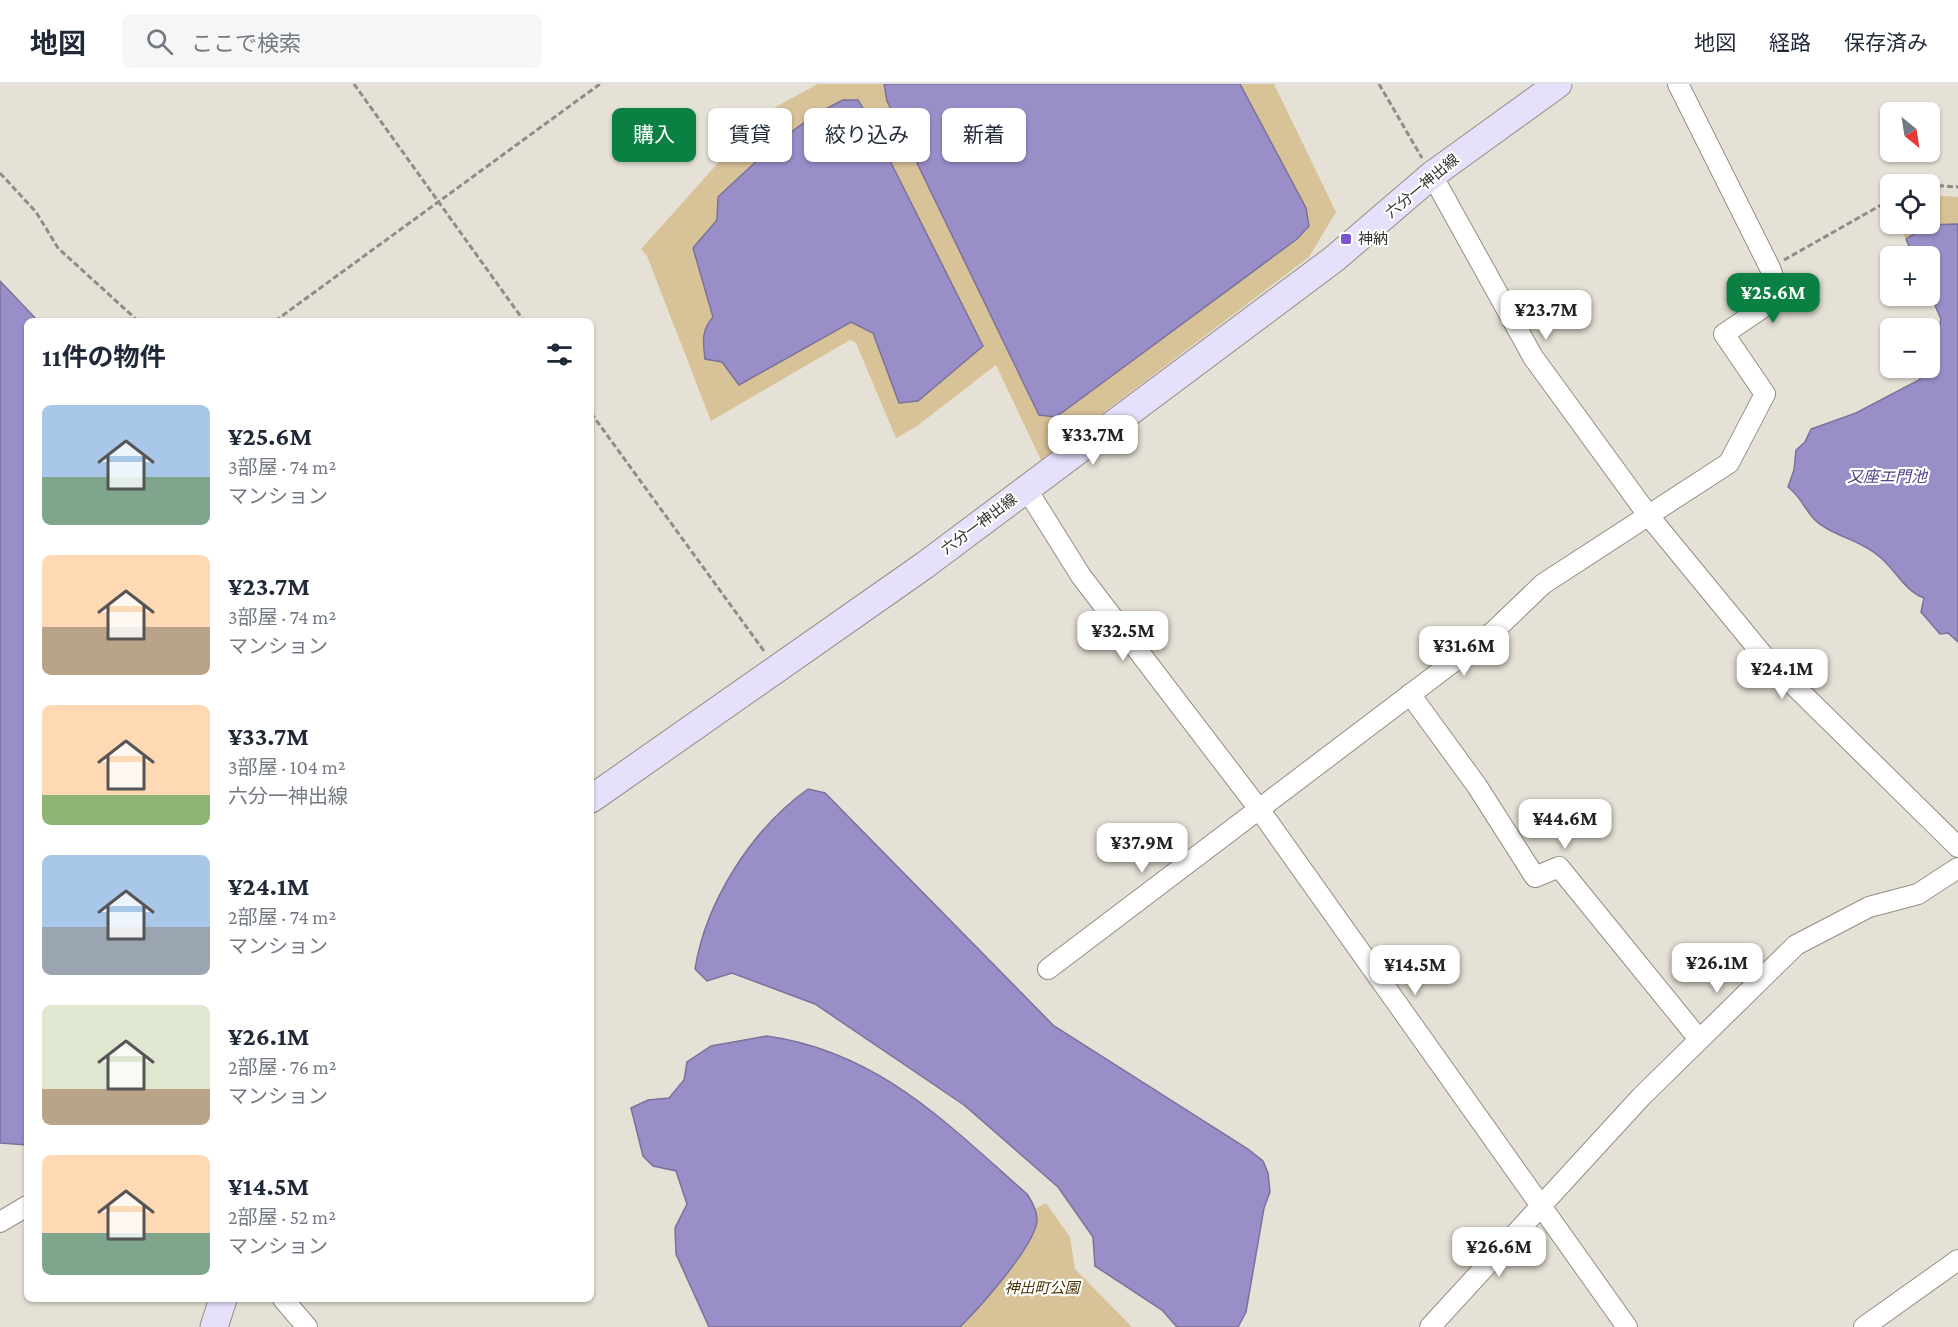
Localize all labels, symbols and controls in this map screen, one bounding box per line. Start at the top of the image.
search box [122,14,542,68]
icon: search [143,25,176,58]
text: 地図 [30,28,86,59]
text: ここで検索 [191,31,301,56]
text: 地図 [1694,31,1736,55]
text: 経路 [1769,31,1811,55]
text: 保存済み [1844,31,1928,55]
north arrow [1880,102,1940,162]
map controls [1880,102,1940,378]
chip: 購入 [612,108,696,162]
chip: 賃貸 [708,108,792,162]
chip: 絞り込み [804,108,930,162]
chip: 新着 [942,108,1026,162]
street label: 六分一神出線 [1382,151,1462,221]
button: locate [1880,174,1940,234]
place label: 神納 [1358,231,1388,247]
marker: 神納 [1339,232,1353,246]
button: + [1880,246,1940,306]
pin: ¥25.6M [1724,273,1822,324]
text: ¥25.6M [1741,281,1805,303]
pin: ¥23.7M [1497,290,1595,341]
text: ¥23.7M [1514,298,1578,320]
button: − [1880,318,1940,378]
icon: filters [543,338,576,371]
text: 11件の物件 [42,343,165,372]
pin: ¥33.7M [1044,415,1142,466]
text: ¥25.6M [228,422,312,451]
text: ¥33.7M [1062,423,1124,445]
icon: home [90,429,162,501]
text: 3部屋 · 74 m² [228,456,336,478]
water label: 又座エ門池 [1847,468,1929,485]
text: マンション [228,485,328,507]
street label: 六分一神出線 [938,491,1020,557]
text: ¥23.7M [228,572,310,601]
icon: home [90,579,162,651]
text: 3部屋 · 74 m² [228,606,336,628]
pin: ¥32.5M [1074,611,1172,662]
text: ¥32.5M [1091,619,1155,641]
pin: ¥31.6M [1415,626,1513,677]
text: ¥31.6M [1433,634,1495,656]
text: マンション [228,635,328,657]
pin: ¥24.1M [1733,649,1831,700]
text: ¥24.1M [1751,657,1813,679]
text: ¥33.7M [228,722,309,751]
icon: home [90,729,162,801]
text: 3部屋 · 104 m² [228,756,346,778]
text: 六分一神出線 [228,785,348,807]
pin: ¥44.6M [1516,799,1614,850]
text: ¥44.6M [1533,807,1597,829]
pin: ¥37.9M [1093,823,1191,874]
text: ¥37.9M [1111,831,1173,853]
text: ¥24.1M [228,872,309,901]
icon: home [90,879,162,951]
text: 2部屋 · 74 m² [228,906,336,928]
text: マンション [228,935,328,957]
pin: ¥26.1M [1668,943,1766,994]
pin: ¥14.5M [1366,945,1464,996]
text: ¥26.1M [1686,951,1748,973]
text: ¥14.5M [1384,953,1446,975]
text: ¥26.1M [228,1022,309,1051]
icon: home [90,1029,162,1101]
text: 2部屋 · 76 m² [228,1056,337,1078]
text: マンション [228,1085,328,1107]
text: ¥14.5M [228,1172,309,1201]
icon: home [90,1179,162,1251]
text: 2部屋 · 52 m² [228,1206,336,1228]
pin: ¥26.6M [1450,1227,1548,1278]
text: マンション [228,1235,328,1257]
text: ¥26.6M [1466,1235,1532,1257]
park label: 神出町公園 [1004,1280,1081,1296]

